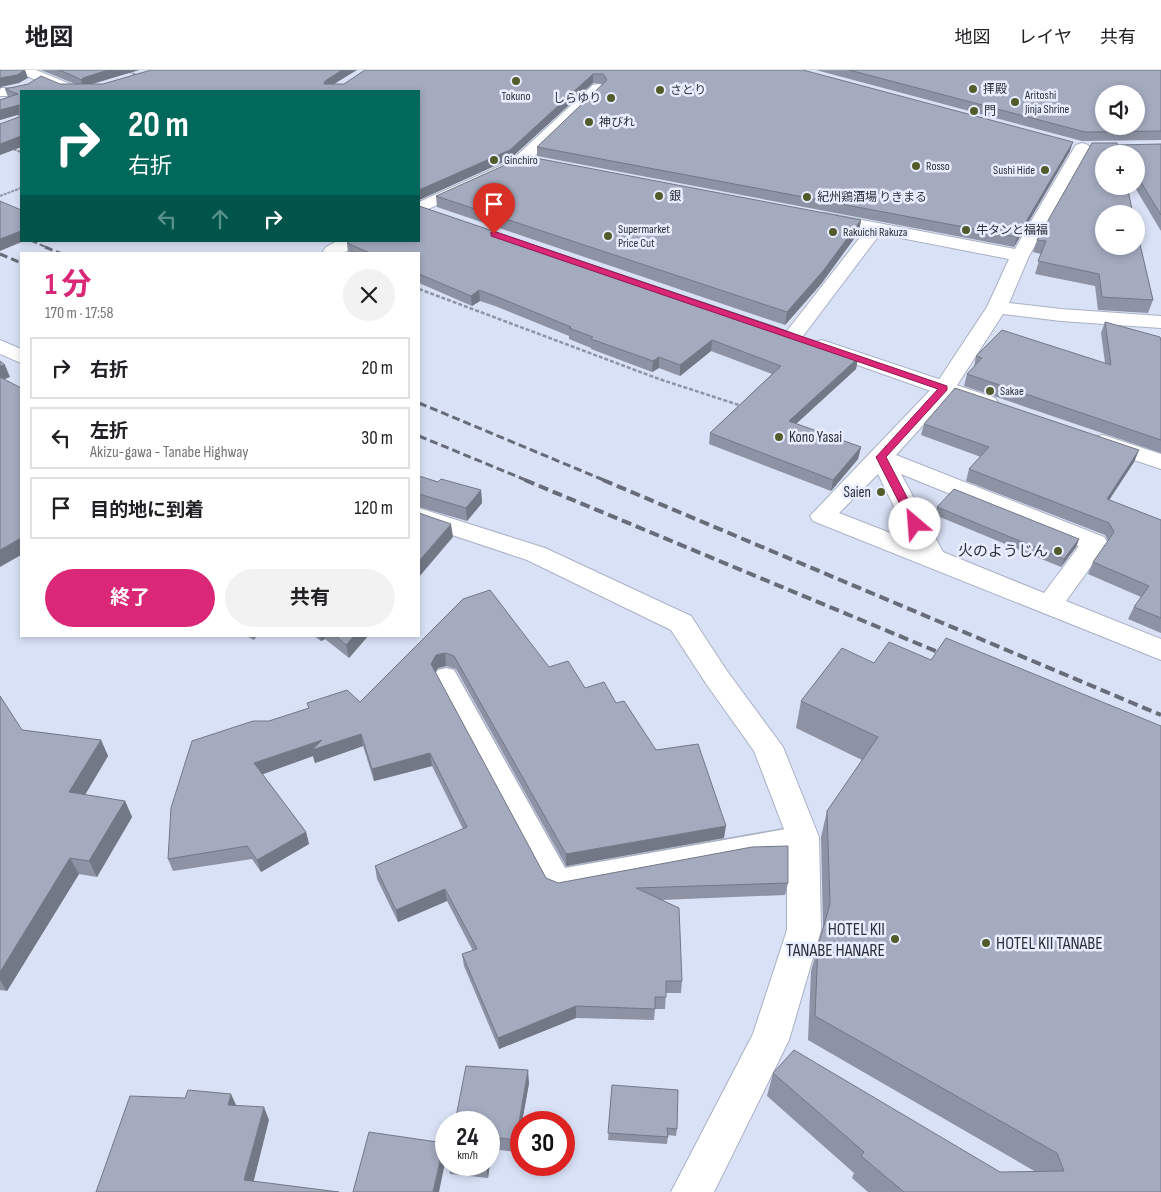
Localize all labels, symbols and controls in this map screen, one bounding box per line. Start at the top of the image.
text: 地図 [25,23,73,52]
text: 地図 [955,27,991,48]
text: レイヤ [1019,27,1072,48]
text: 共有 [1100,27,1136,48]
marker: Tokuno [510,75,522,87]
place label: 拝殿 [983,82,1007,97]
place label: さとり [670,83,706,98]
marker: 拝殿 [967,83,979,95]
marker: さとり [654,84,666,96]
map controls [1095,85,1145,255]
button: sound [1095,85,1145,135]
place label: Aritoshi Jinja Shrine [1024,88,1070,117]
place label: Tokuno [502,89,530,104]
place label: しらゆり [553,91,601,106]
marker: しらゆり [605,92,617,104]
marker: Aritoshi Jinja Shrine [1009,96,1021,108]
text: 20 m [128,104,189,147]
place label: 門 [984,104,996,119]
marker: 門 [968,105,980,117]
icon: right [45,110,110,175]
place label: 神びれ [599,115,635,130]
marker: 神びれ [583,116,595,128]
button: + [1095,145,1145,195]
text: 右折 [128,153,172,180]
place label: Ginchiro [504,153,538,168]
marker: Ginchiro [488,154,500,166]
place label: Rosso [926,159,950,174]
marker: Rosso [910,160,922,172]
place label: Sushi Hide [993,163,1035,178]
marker: Sushi Hide [1039,164,1051,176]
pin [473,183,515,234]
place label: 銀 [669,189,681,204]
icon: arrive [480,190,508,218]
marker: 銀 [653,190,665,202]
place label: 紀州鶏酒場 りきまる [817,190,927,205]
marker: 紀州鶏酒場 りきまる [801,191,813,203]
icon: left [153,205,181,233]
icon: ahead [206,205,234,233]
icon: right [259,205,287,233]
button: − [1095,205,1145,255]
place label: Supermarket Price Cut [618,222,670,251]
place label: 牛タンと福福 [976,223,1048,238]
marker: 牛タンと福福 [960,224,972,236]
place label: Rakuichi Rakuza [843,225,908,240]
marker: Rakuichi Rakuza [827,226,839,238]
marker: Supermarket Price Cut [602,230,614,242]
text: 1 分 [45,267,91,303]
button: close [343,269,395,321]
text: 170 m · 17:58 [45,304,113,323]
icon: right [47,354,75,382]
text: 20 m [361,357,393,380]
text: 右折 [90,359,128,382]
place label: Sakae [1000,384,1024,399]
marker: Sakae [984,385,996,397]
text: 左折 [90,420,128,443]
icon: left [47,424,75,452]
text: 30 m [361,427,393,450]
place label: Kono Yasai [789,428,842,447]
marker: Kono Yasai [773,431,785,443]
text: Akizu-gawa - Tanabe Highway [90,443,249,462]
place label: Saien [844,483,871,502]
marker: Saien [875,486,887,498]
icon: arrive [47,494,75,522]
text: 120 m [355,497,393,520]
position arrow [888,497,940,549]
text: 目的地に到着 [90,499,204,522]
place label: 火のようじん [958,542,1048,561]
marker: 火のようじん [1052,545,1064,557]
button: 終了 [45,569,215,627]
button: 共有 [225,569,395,627]
place label: HOTEL KII TANABE HANARE [786,919,885,961]
marker: HOTEL KII TANABE HANARE [889,933,901,945]
place label: HOTEL KII TANABE [996,933,1103,954]
marker: HOTEL KII TANABE [980,937,992,949]
speed limit sign: 30 [510,1111,575,1176]
text: 24 [456,1122,479,1153]
text: km/h [457,1148,478,1163]

